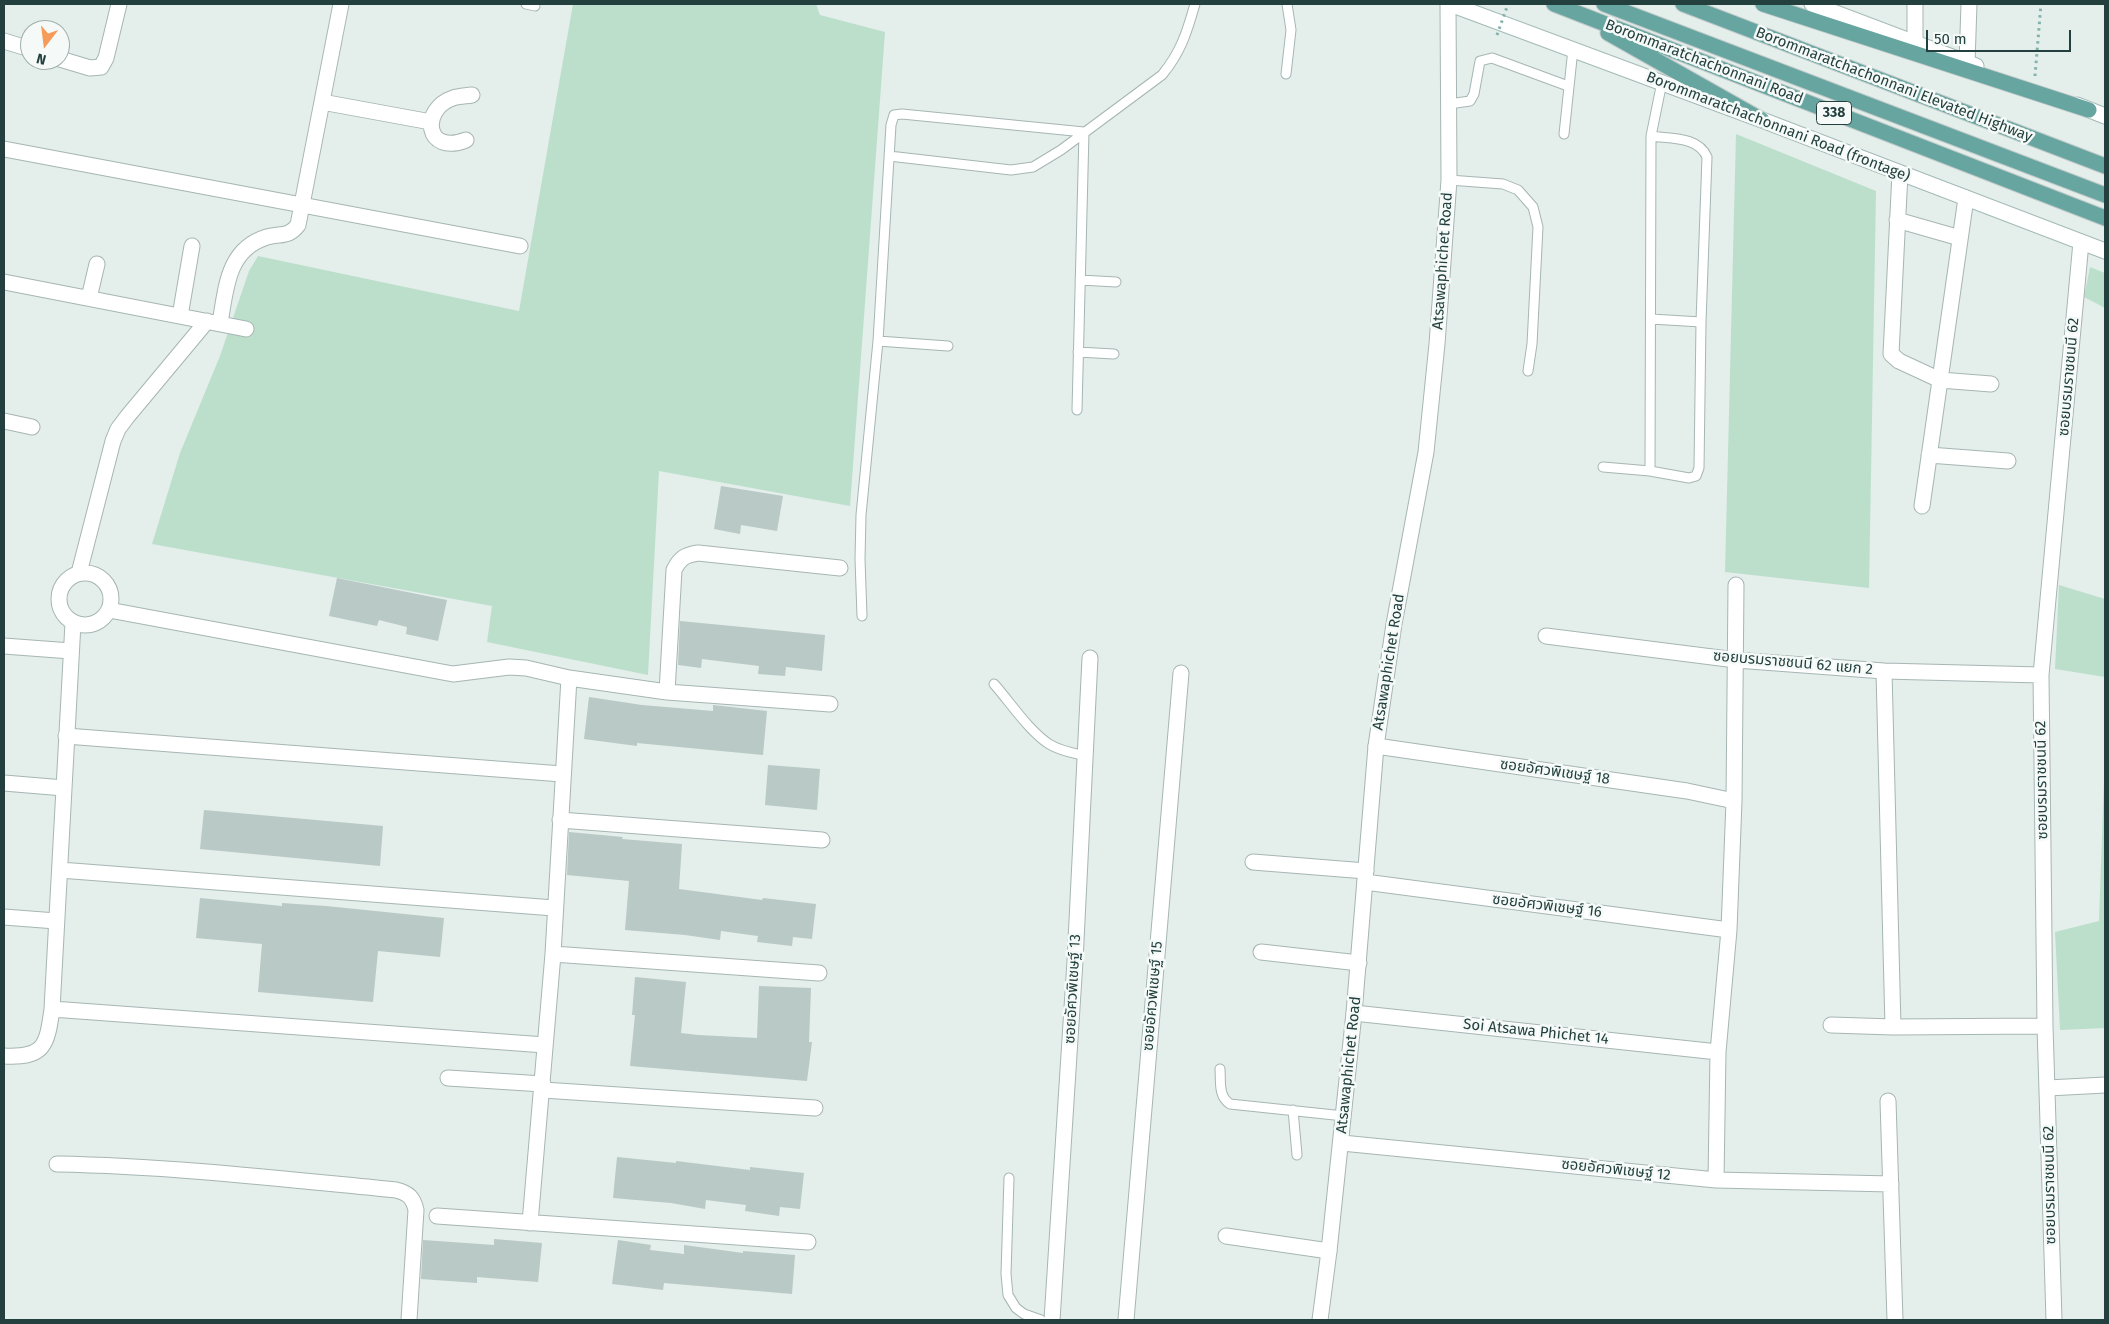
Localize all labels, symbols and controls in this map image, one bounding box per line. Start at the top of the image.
street label: Borommaratchachonnani Road [1602,16,1806,108]
north arrow [20,20,70,70]
scale bar [1929,20,2074,52]
street label: Borommaratchachonnani Elevated Highway [1753,24,2035,146]
text: 50 m [1934,30,1967,48]
text: N [35,50,48,68]
street label: Borommaratchachonnani Road (frontage) [1643,68,1913,186]
road number: 338 [1816,102,1852,125]
street label: Atsawaphichet Road [1429,192,1457,330]
street label: ซอยบรมราชชนนี 62 [2055,317,2083,437]
street label: Atsawaphichet Road [1369,593,1409,731]
street label: ซอยบรมราชชนนี 62 แยก 2 [1712,647,1874,679]
street label: ซอยบรมราชชนนี 62 [2032,720,2052,840]
street label: ซอยอัศวพิเชษฐ์ 18 [1499,755,1611,789]
street label: ซอยอัศวพิเชษฐ์ 16 [1491,890,1603,922]
street label: ซอยอัศวพิเชษฐ์ 13 [1061,934,1085,1044]
street label: ซอยอัศวพิเชษฐ์ 15 [1139,940,1167,1052]
street label: Atsawaphichet Road [1333,996,1365,1134]
street label: Soi Atsawa Phichet 14 [1462,1015,1610,1049]
street label: ซอยบรมราชชนนี 62 [2040,1125,2060,1245]
street label: ซอยอัศวพิเชษฐ์ 12 [1560,1155,1672,1185]

